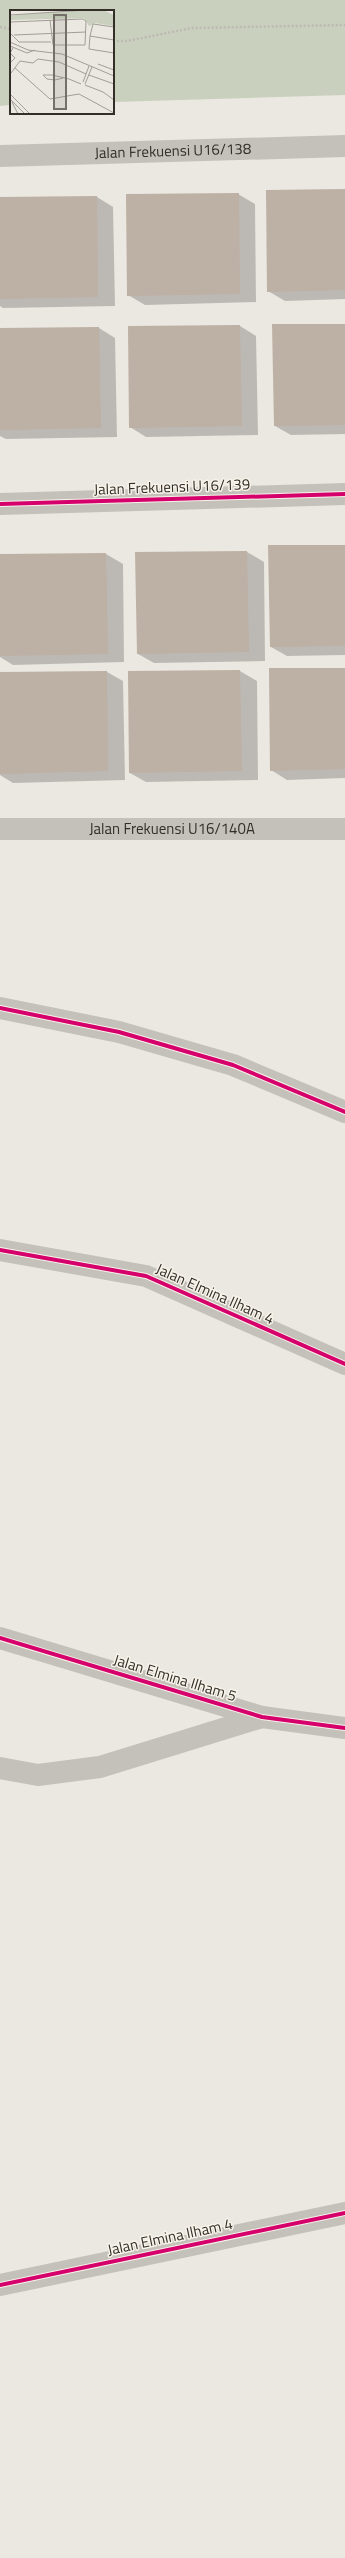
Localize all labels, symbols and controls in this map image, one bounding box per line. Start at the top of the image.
inset map [10,10,114,114]
street label: Jalan Frekuensi U16/138 [94,137,252,164]
street label: Jalan Frekuensi U16/139 [93,472,251,501]
street label: Jalan Frekuensi U16/140A [89,817,255,840]
street label: Jalan Elmina Ilham 4 [152,1257,278,1330]
street label: Jalan Elmina Ilham 5 [111,1648,240,1707]
street label: Jalan Elmina Ilham 4 [105,2212,235,2261]

